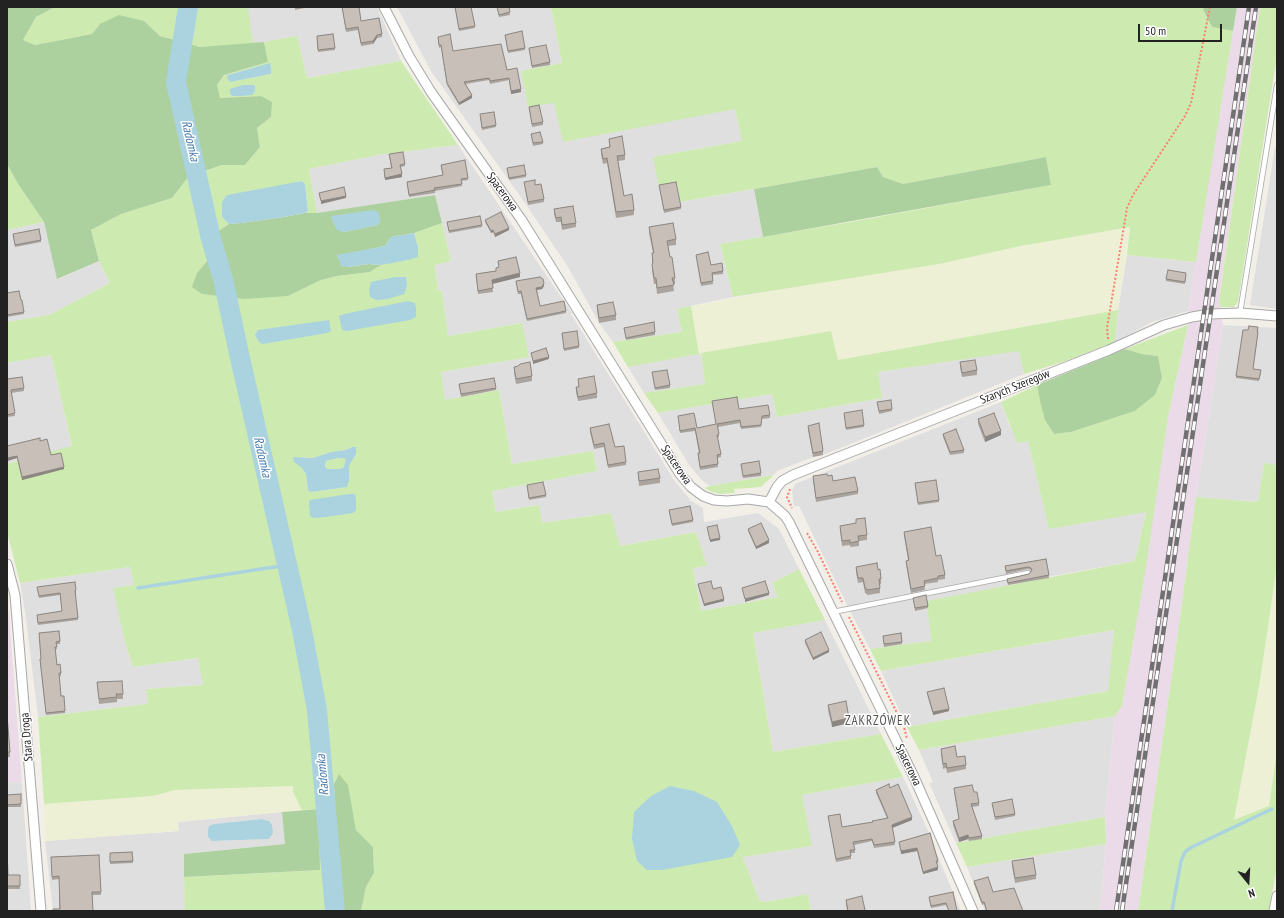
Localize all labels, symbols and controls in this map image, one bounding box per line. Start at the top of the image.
scale bar [1140,16,1224,42]
text: 50 m [1145,23,1166,38]
water label: Radomka [178,119,202,163]
street label: Spacerowa [483,170,521,214]
street label: Szarych Szeregów [978,366,1052,408]
water label: Radomka [250,435,274,479]
street label: Spacerowa [658,443,694,487]
street label: Stara Droga [18,712,36,762]
district label: ZAKRZÓWEK [845,713,911,729]
street label: Spacerowa [892,742,924,788]
water label: Radomka [313,754,333,796]
north arrow [1228,862,1268,902]
text: N [1247,886,1257,901]

